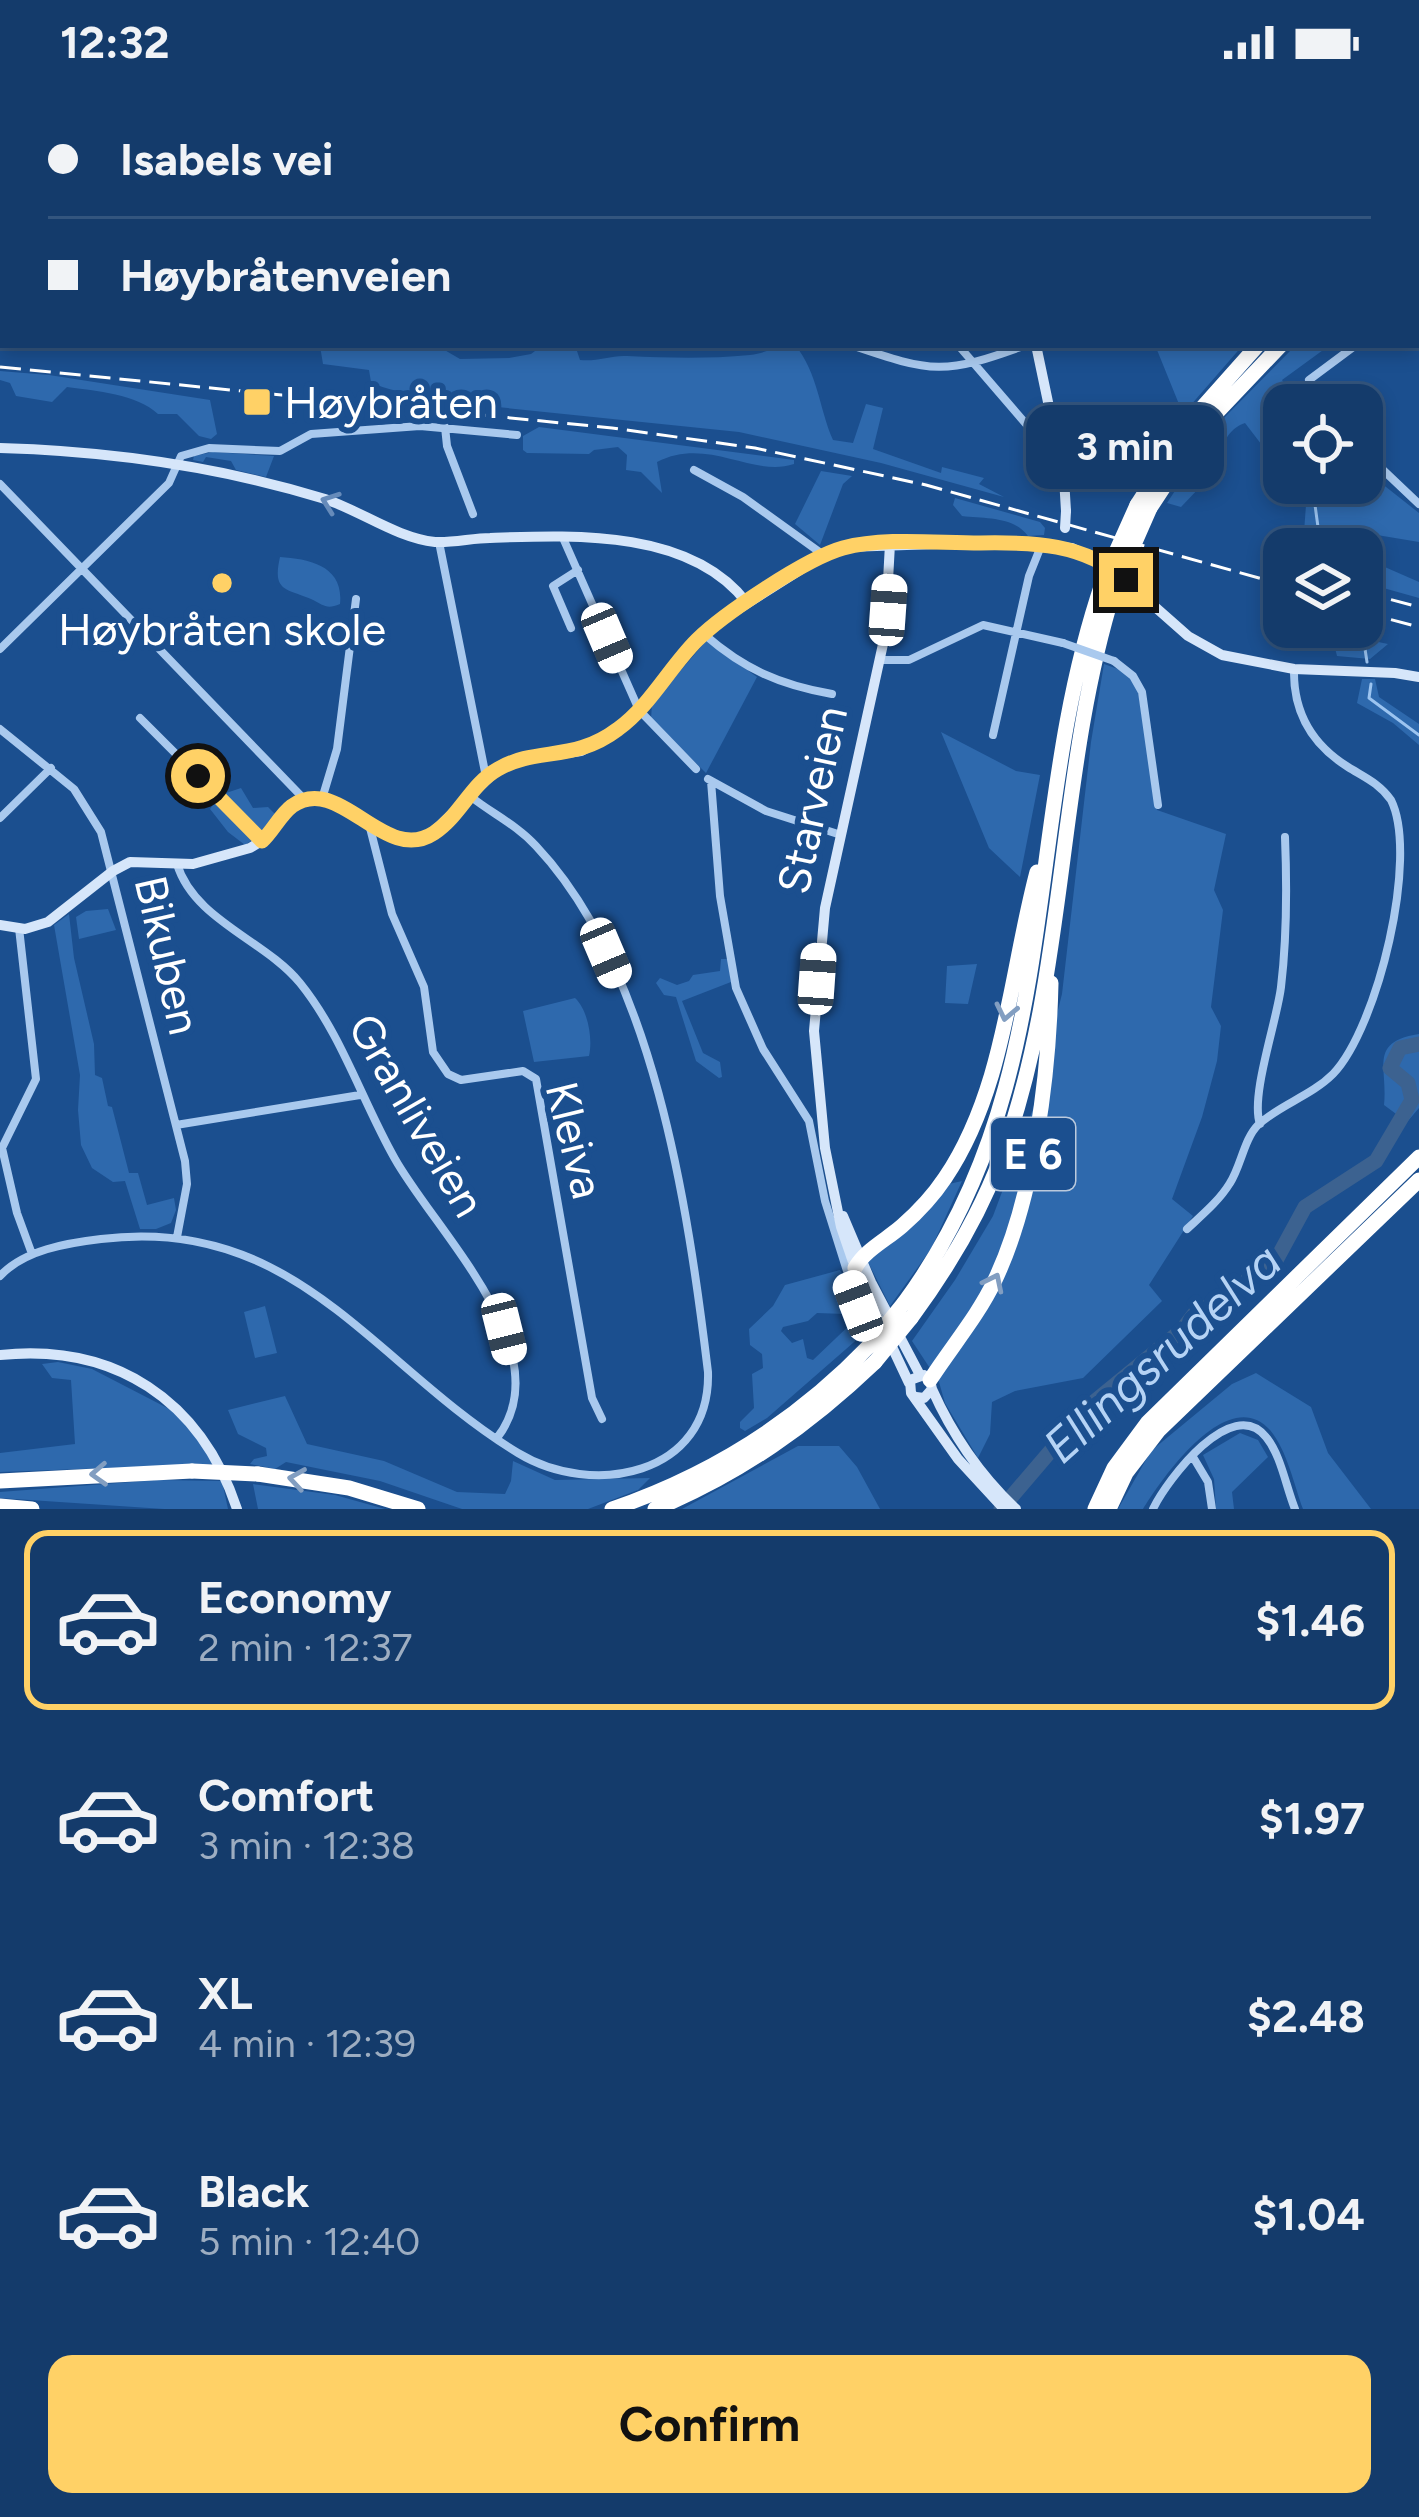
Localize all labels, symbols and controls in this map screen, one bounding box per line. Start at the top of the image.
text: 12:32 [60,15,170,69]
text: Isabels vei [120,132,333,186]
text: Høybråtenveien [120,248,451,302]
place label: Høybråten [284,375,498,429]
map controls [1263,384,1383,648]
button: locate [1263,384,1383,504]
marker: Høybråten [241,386,273,418]
callout: 3 min [1027,406,1225,490]
text: 3 min [1076,423,1174,470]
one-way arrow [320,492,341,517]
button: layers [1263,528,1383,648]
route end [1099,553,1153,607]
marker: Høybråten skole [209,570,235,596]
car [868,573,908,647]
car [576,598,638,678]
place label: Høybråten skole [58,602,386,656]
street label: Starveien [766,701,858,899]
route start [171,749,225,803]
street label: Bikuben [124,871,212,1039]
car [575,913,637,993]
car [797,942,837,1016]
one-way arrow [994,1002,1019,1022]
street label: Granliveien [337,1004,497,1226]
street label: Kleiva [535,1076,615,1204]
road number: E 6 [991,1118,1075,1190]
water label: Ellingsrudelva [1031,1231,1293,1475]
car [828,1266,888,1346]
one-way arrow [979,1273,1003,1294]
car [478,1290,530,1368]
one-way arrow [89,1461,108,1487]
one-way arrow [288,1467,308,1492]
icon: car [54,1566,162,1674]
text: Economy [198,1570,391,1624]
text: $1.46 [1255,1593,1365,1647]
text: 2 min · 12:37 [198,1624,413,1671]
icon: car [54,1764,162,1872]
text: Comfort [198,1768,374,1822]
text: $1.97 [1259,1791,1365,1845]
text: 3 min · 12:38 [198,1822,415,1869]
icon: car [54,1962,162,2070]
text: XL [198,1966,253,2020]
text: $2.48 [1247,1989,1365,2043]
text: 4 min · 12:39 [198,2020,416,2067]
icon: car [54,2160,162,2268]
text: Black [198,2164,309,2218]
text: $1.04 [1252,2187,1365,2241]
text: 5 min · 12:40 [198,2218,420,2265]
button: Confirm [48,2355,1371,2493]

